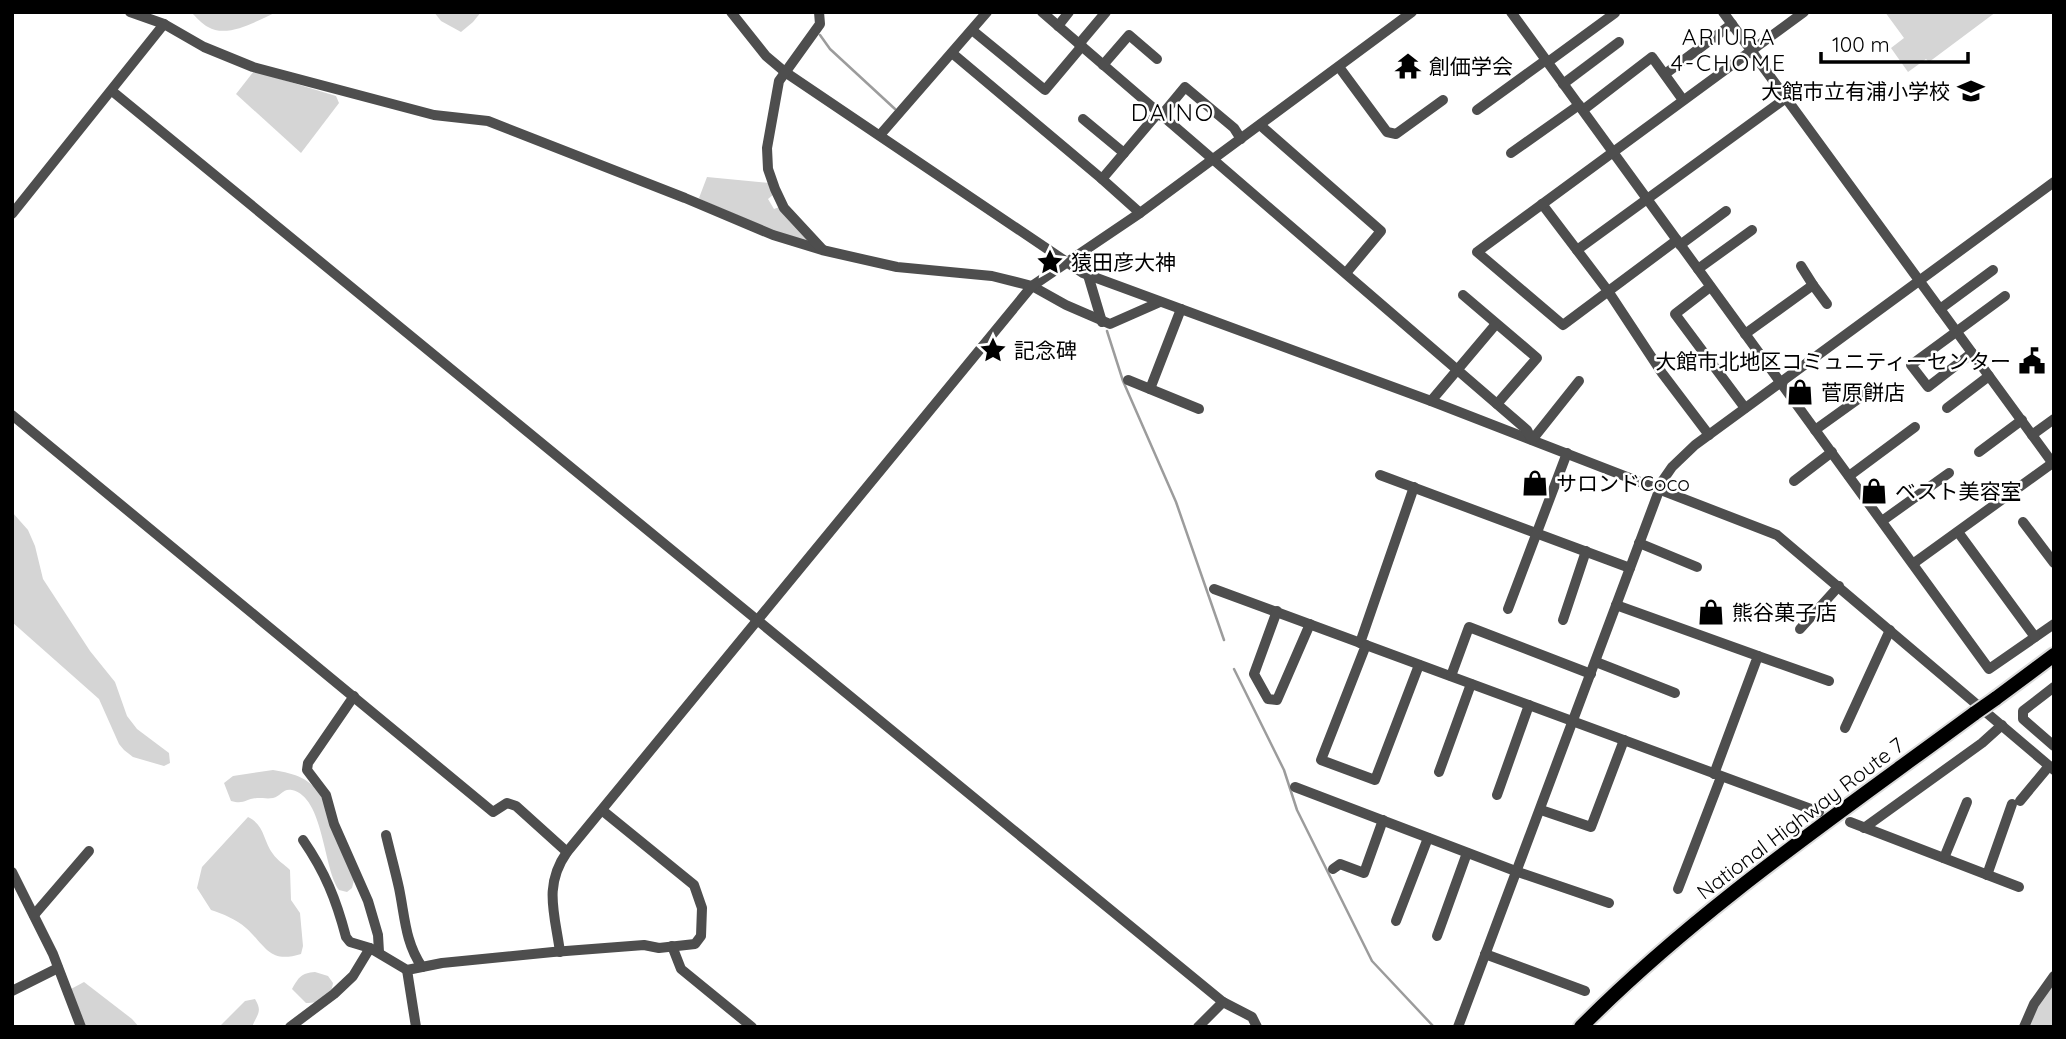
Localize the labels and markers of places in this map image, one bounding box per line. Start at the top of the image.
temple icon: 創価学会 [1393,51,1423,81]
place label: 創価学会 [1429,53,1513,79]
school or university icon: 大館市立有浦小学校 [1956,76,1986,106]
place label: 大館市立有浦小学校 [1761,78,1950,104]
place icon: 猿田彦大神 [1035,247,1065,277]
place label: 猿田彦大神 [1071,249,1176,275]
place icon: 記念碑 [978,335,1008,365]
place label: 記念碑 [1014,337,1077,363]
public building icon: 大館市北地区コミュニティーセンター [2017,346,2047,376]
place label: 大館市北地区コミュニティーセンター [1655,348,2011,374]
shop icon: 菅原餅店 [1785,377,1815,407]
place label: 菅原餅店 [1821,379,1905,405]
shop icon: サロンドCoco [1520,468,1550,498]
place label: サロンドCoco [1556,470,1690,496]
shop icon: ベスト美容室 [1859,476,1889,506]
place label: ベスト美容室 [1895,478,2021,504]
shop icon: 熊谷菓子店 [1696,597,1726,627]
place label: 熊谷菓子店 [1732,599,1837,625]

